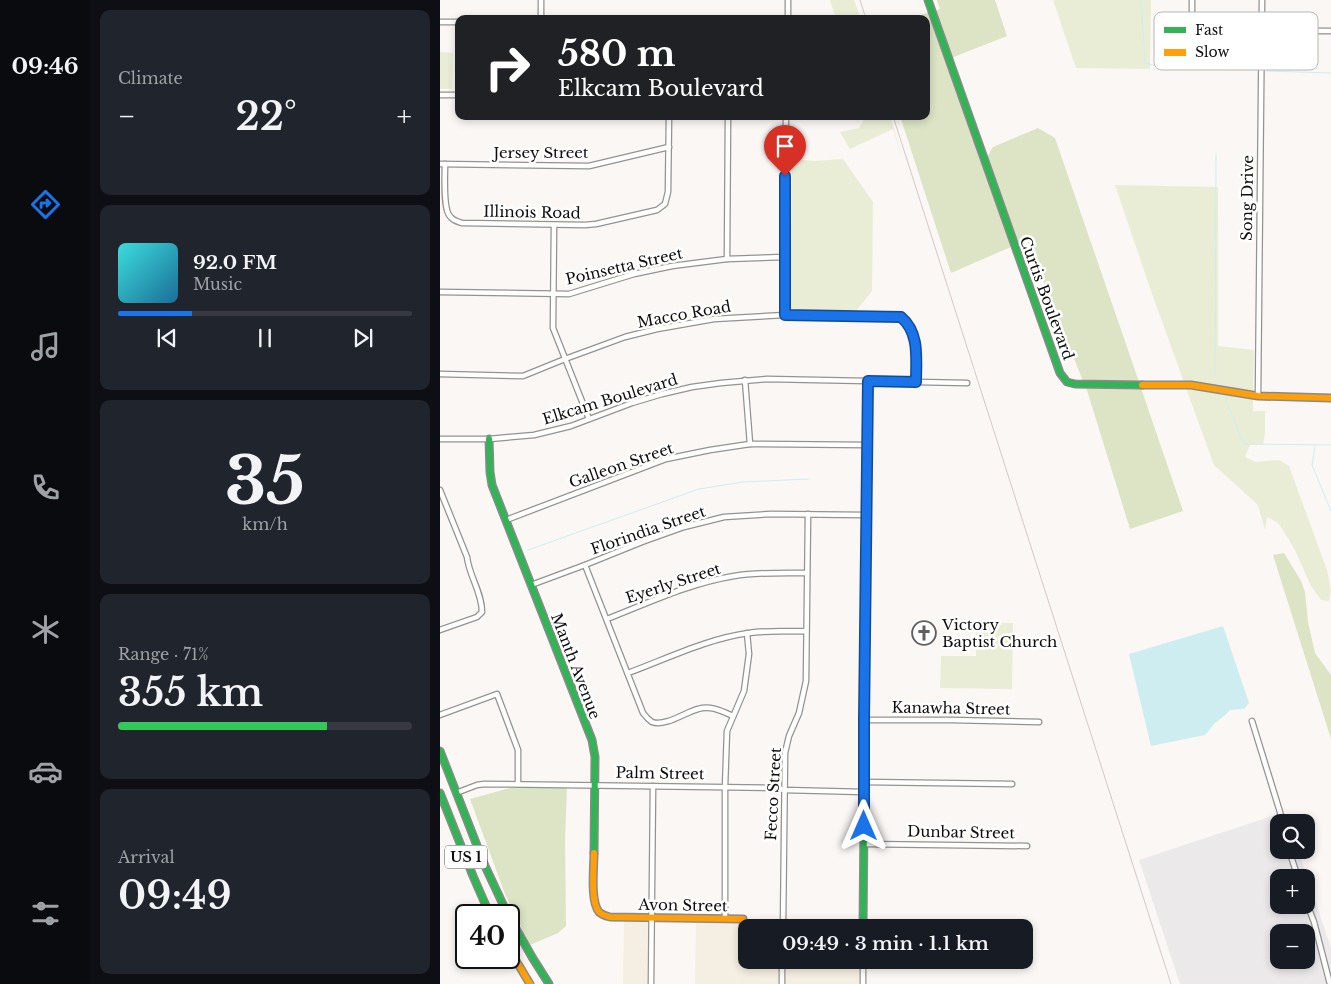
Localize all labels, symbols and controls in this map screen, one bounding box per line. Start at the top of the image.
legend [1154,12,1318,70]
text: Fast [1195,21,1224,39]
text: 580 m [558,32,676,75]
icon: right [475,35,540,100]
text: Slow [1195,43,1229,61]
text: 09:46 [11,53,79,80]
text: Climate [118,68,183,88]
text: Elkcam Boulevard [558,75,764,102]
text: 22° [235,93,297,140]
text: − [118,99,136,134]
text: + [397,99,412,134]
pin [764,125,806,176]
icon: arrive [771,132,799,160]
street label: Jersey Street [491,143,589,162]
street label: Song Drive [1237,155,1257,241]
icon: directions [28,187,63,222]
street label: Illinois Road [483,202,581,222]
street label: Curtis Boulevard [1016,234,1078,362]
street label: Poinsetta Street [564,243,685,289]
text: 92.0 FM [193,251,277,274]
text: Music [193,274,242,294]
street label: Macco Road [636,296,732,332]
icon: previous [153,324,181,352]
icon: pause [251,324,279,352]
icon: next [349,324,377,352]
icon: music [28,329,63,364]
street label: Elkcam Boulevard [540,369,680,429]
street label: Galleon Street [566,438,676,492]
text: 35 [225,441,305,522]
icon: phone [28,470,63,505]
street label: Florindia Street [588,501,708,559]
text: km/h [242,514,288,534]
street label: Eyerly Street [623,559,723,607]
street label: Manth Avenue [547,610,605,722]
icon: climate [28,612,63,647]
place label: Victory Baptist Church [941,615,1057,651]
church icon: Victory Baptist Church [911,620,937,646]
text: Range · 71% [118,644,209,664]
text: 355 km [118,669,263,716]
street label: Kanawha Street [891,697,1011,719]
street label: Fecco Street [761,747,785,841]
icon: car [28,754,63,789]
street label: Palm Street [615,763,705,783]
position arrow [837,799,889,851]
map controls [1270,814,1315,969]
button: search [1270,814,1315,859]
street label: Dunbar Street [907,822,1015,842]
road number: US 1 [445,846,487,869]
text: Arrival [118,847,175,867]
button: + [1270,869,1315,914]
text: 09:49 [118,872,232,919]
street label: Avon Street [637,895,728,915]
icon: filters [28,896,63,931]
speed limit sign: 40 [455,904,520,969]
button: − [1270,924,1315,969]
text: 09:49 · 3 min · 1.1 km [782,932,989,955]

